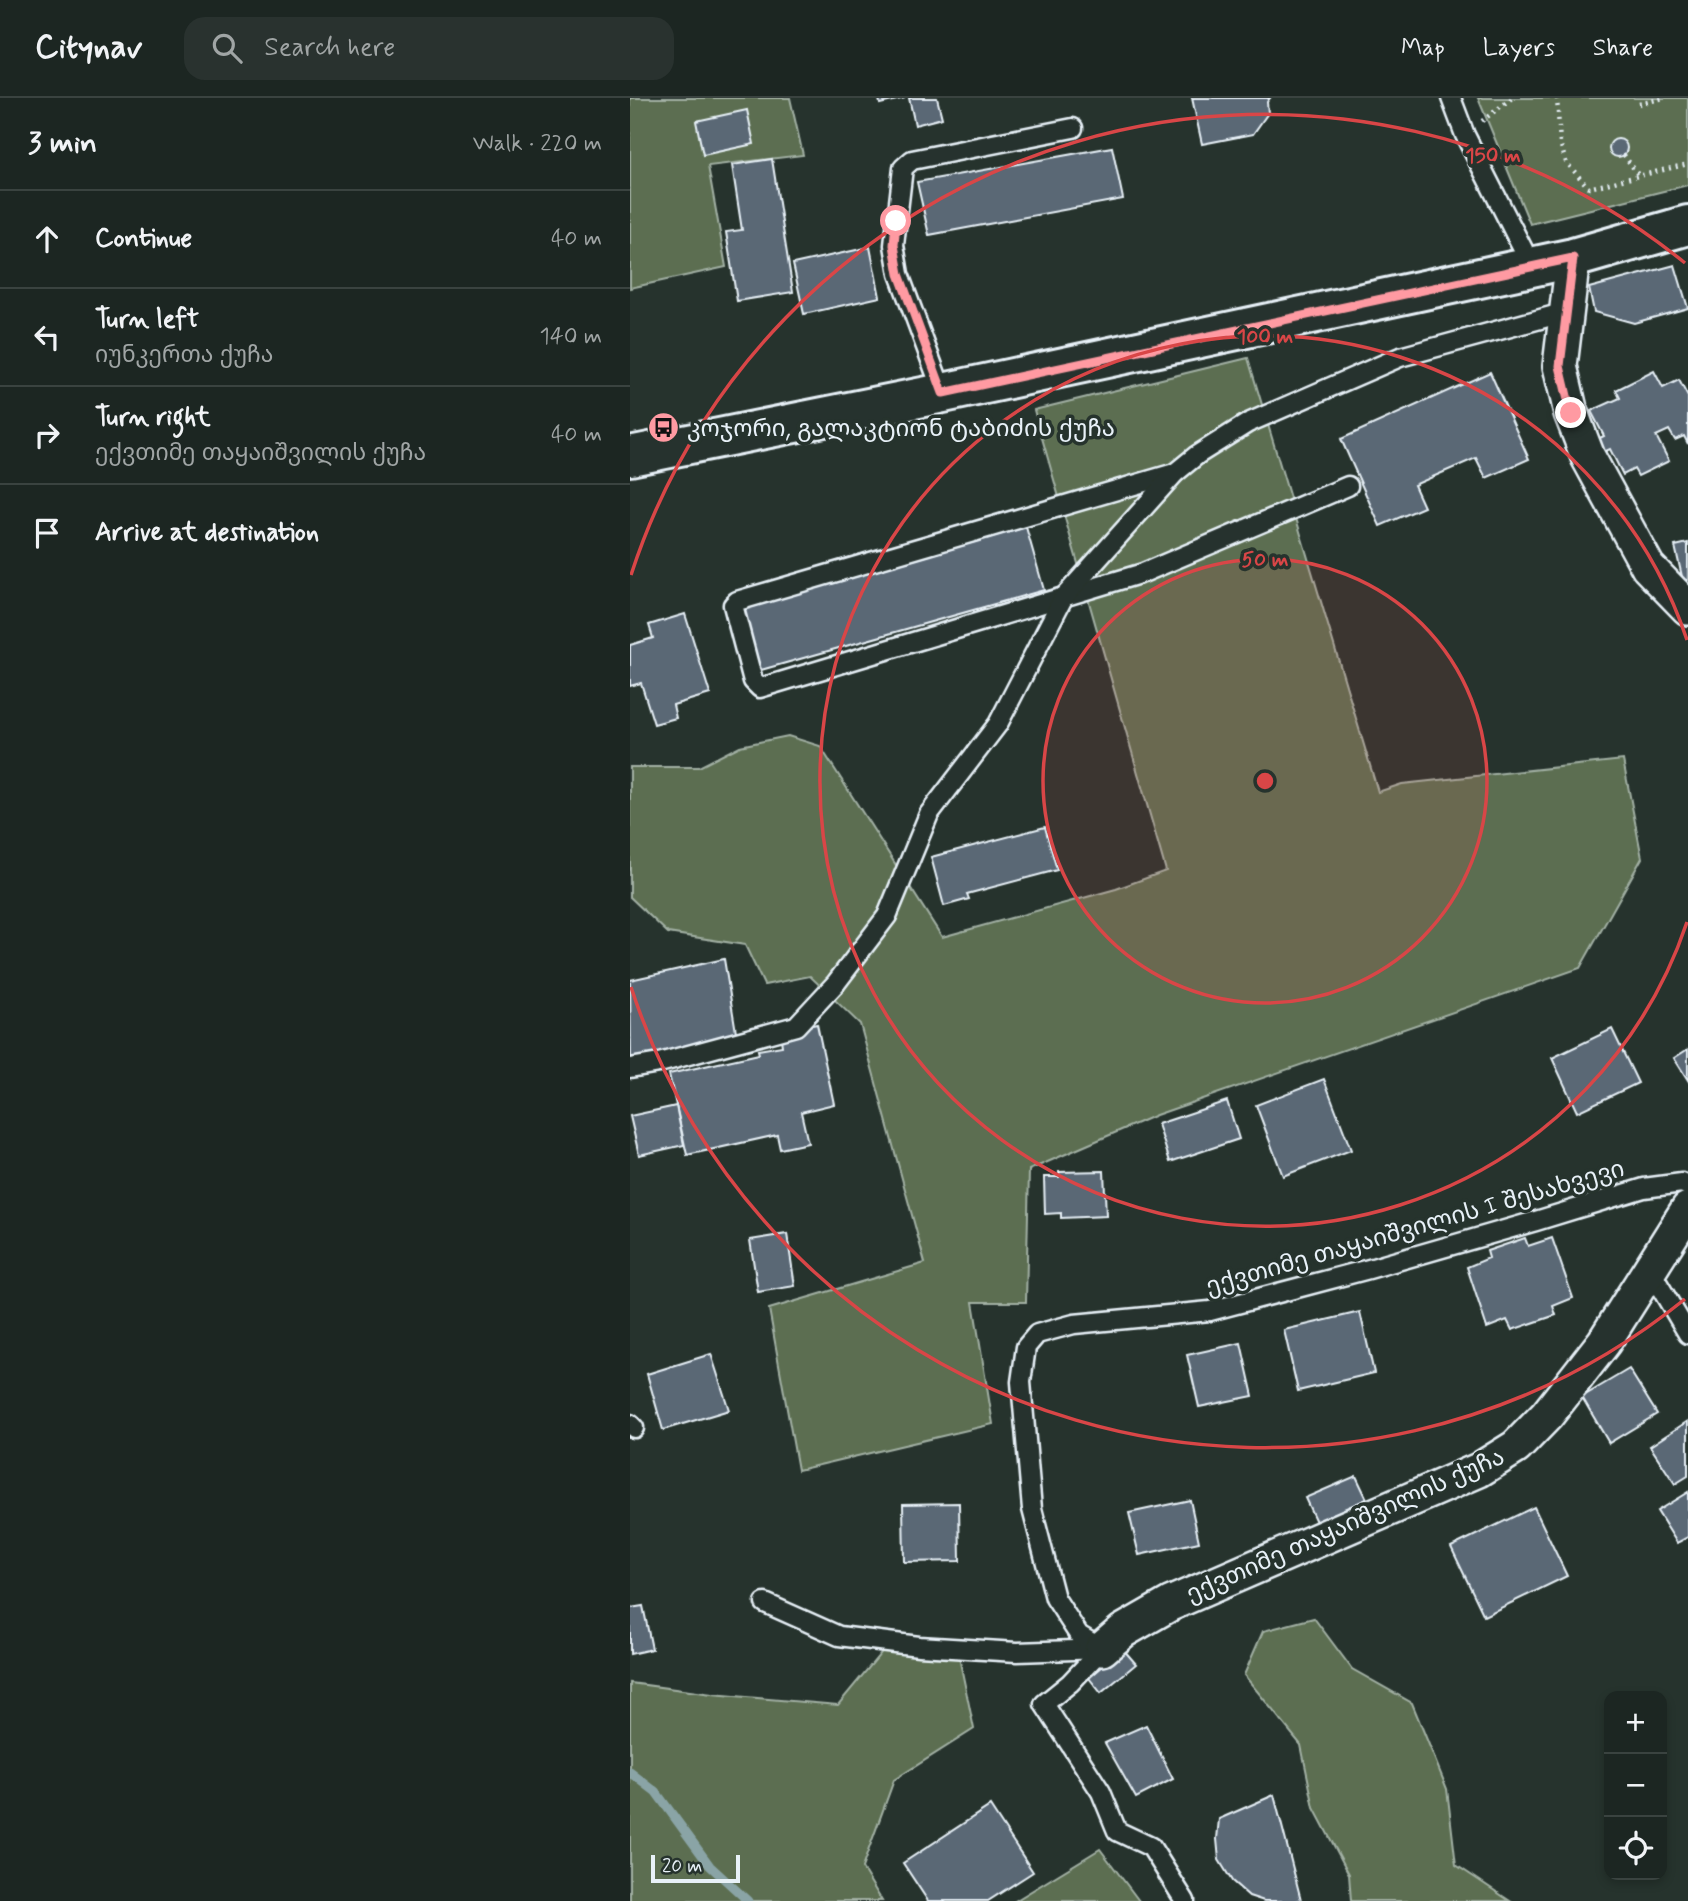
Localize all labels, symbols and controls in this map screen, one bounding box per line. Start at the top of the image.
search box [184,17,674,80]
text: Citynav [35,26,142,70]
icon: search [208,29,246,67]
text: Search here [264,31,395,65]
text: Map [1401,33,1445,64]
text: Layers [1483,33,1555,64]
text: Share [1593,33,1653,64]
text: 3 min [28,124,97,163]
text: Walk · 220 m [473,129,602,159]
text: 150 m [1465,142,1521,170]
route start [880,205,911,236]
icon: ahead [28,220,66,258]
text: Continue [95,222,192,256]
text: 40 m [551,224,602,254]
text: Turn left [95,303,199,337]
icon: left [28,318,66,356]
text: 140 m [539,322,602,352]
text: 100 m [1237,323,1293,351]
text: იუნკერთა ქუჩა [95,341,273,371]
route end [1555,397,1586,428]
text: Turn right [95,401,211,435]
bus stop icon: კოჯორი, გალაკტიონ ტაბიძის ქუჩა [647,411,681,445]
place label: კოჯორი, გალაკტიონ ტაბიძის ქუჩა [687,414,1115,445]
icon: right [28,416,66,454]
text: 40 m [551,420,602,450]
text: ექვთიმე თაყაიშვილის ქუჩა [95,439,426,469]
icon: arrive [28,514,66,552]
text: Arrive at destination [95,516,319,550]
text: 50 m [1242,546,1289,574]
centre of rings [1253,769,1277,793]
street label: ექვთიმე თაყაიშვილის I შესახვევი [1203,1154,1628,1303]
street label: ექვთიმე თაყაიშვილის ქუჩა [1181,1442,1510,1611]
map controls [1604,1691,1667,1880]
button: + [1604,1691,1667,1754]
button: − [1604,1754,1667,1817]
button: locate [1604,1817,1667,1880]
scale bar [651,1852,740,1884]
text: 20 m [662,1854,702,1879]

